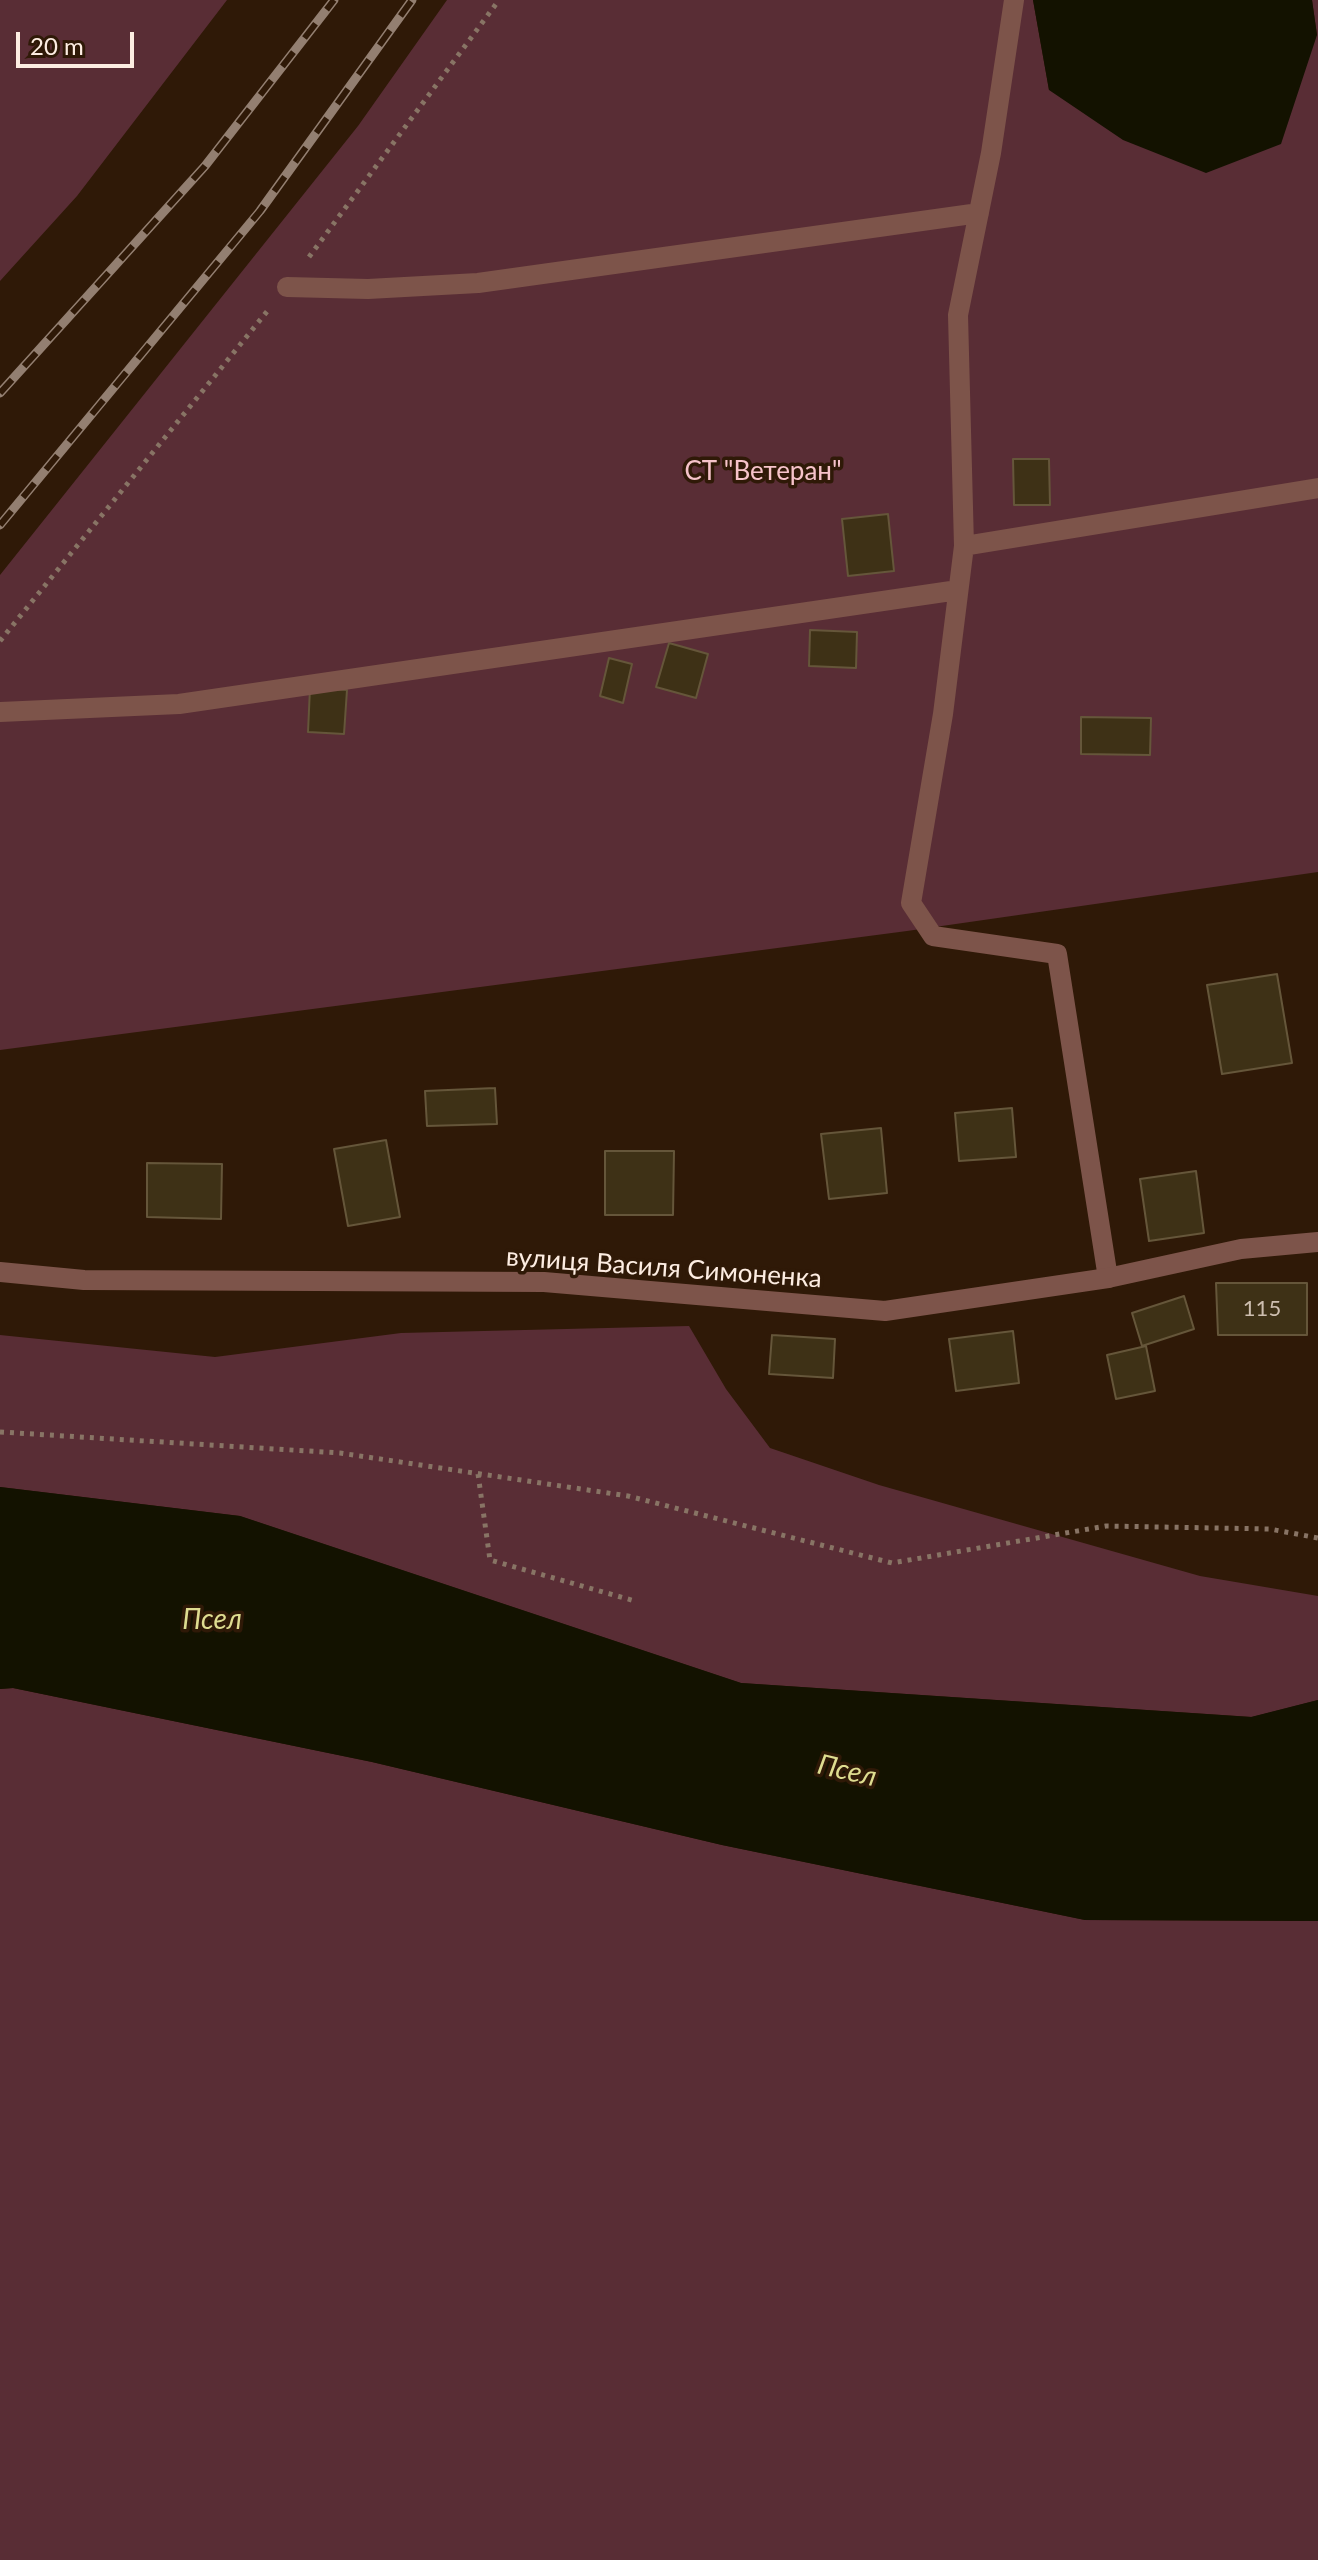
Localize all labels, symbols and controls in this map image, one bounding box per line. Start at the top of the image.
scale bar [20,16,138,66]
text: 20 m [30,31,84,60]
park label: СТ "Ветеран" [684,456,842,488]
street label: вулиця Василя Симоненка [505,1241,823,1295]
house number: 115 [1243,1296,1281,1322]
water label: Псел [182,1603,242,1637]
water label: Псел [814,1748,880,1794]

